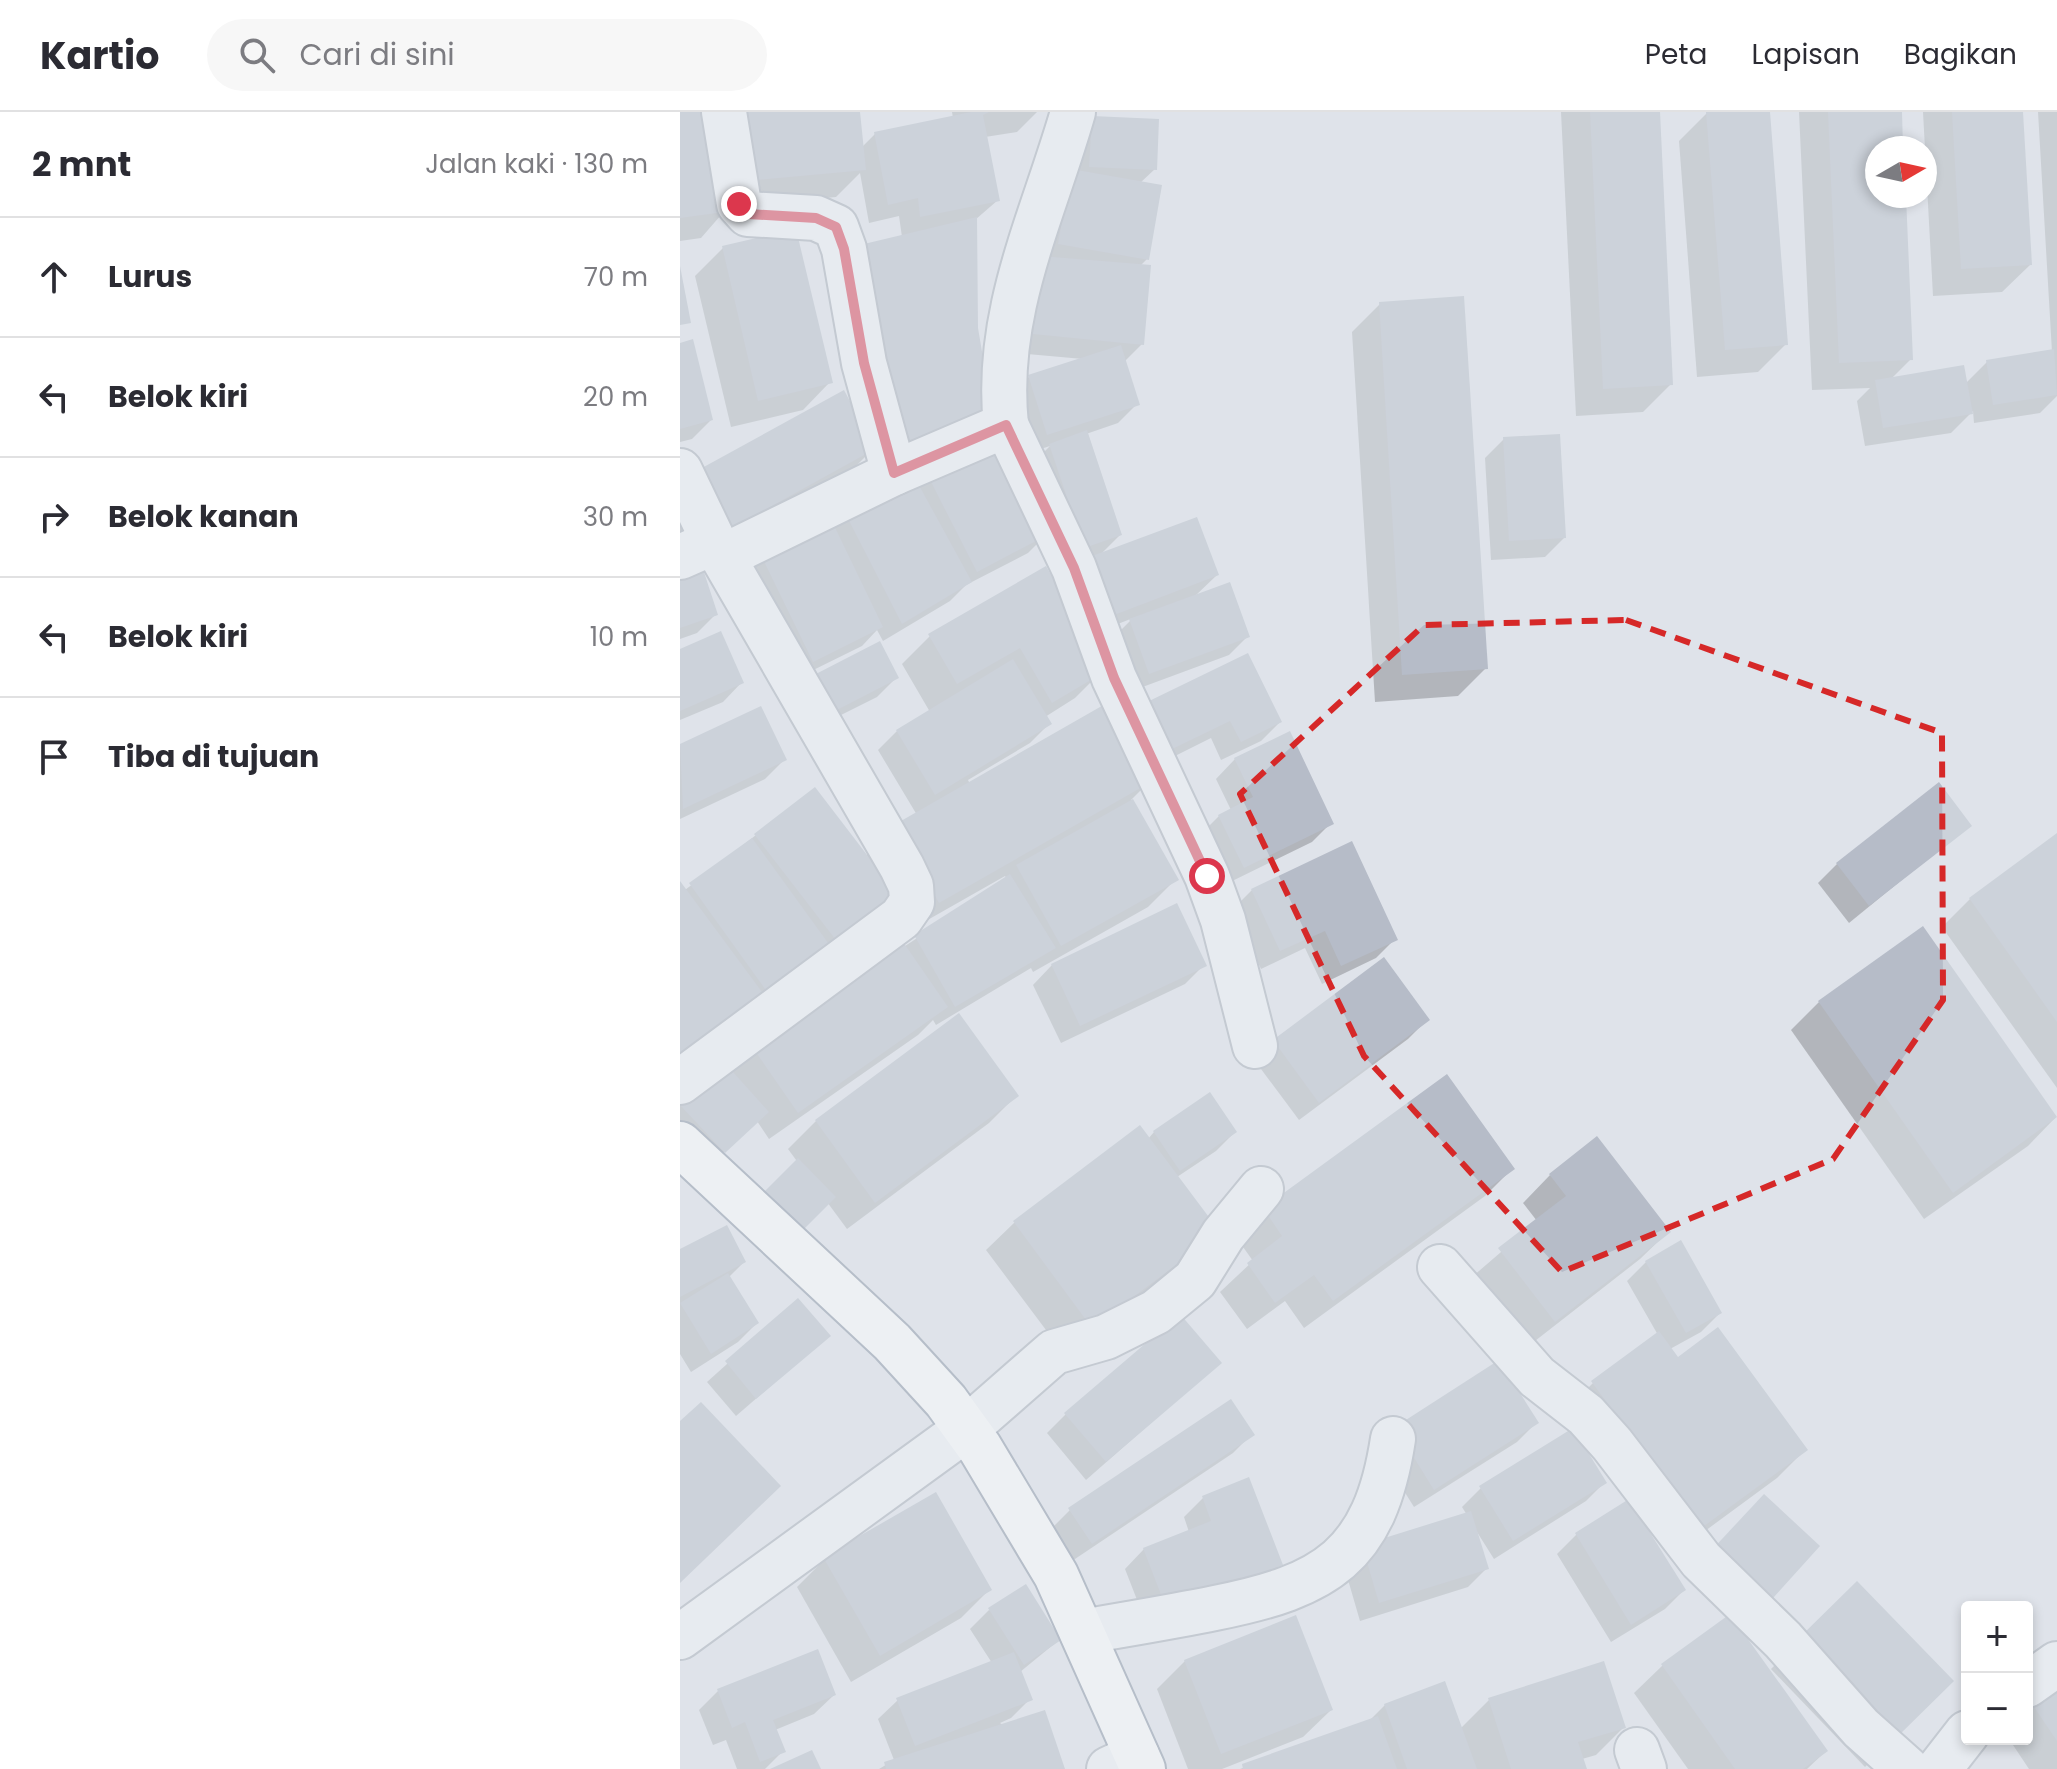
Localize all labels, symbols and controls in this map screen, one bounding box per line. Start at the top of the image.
search box [207,19,767,91]
text: Kartio [40,29,159,82]
icon: search [235,33,279,77]
text: Cari di sini [299,33,455,76]
text: Peta [1645,35,1708,74]
text: Lapisan [1752,35,1860,74]
text: Bagikan [1904,35,2017,74]
north arrow [1865,136,1937,208]
text: 2 mnt [32,140,131,188]
text: Jalan kaki · 130 m [425,146,648,182]
route end [721,186,757,222]
icon: ahead [32,255,76,299]
text: Lurus [108,255,192,298]
text: 70 m [584,259,648,295]
icon: left [32,375,76,419]
text: Belok kiri [108,375,248,418]
text: 20 m [583,379,648,415]
icon: right [32,495,76,539]
text: Belok kanan [108,495,299,538]
text: 30 m [583,499,648,535]
icon: left [32,615,76,659]
text: Belok kiri [108,615,248,658]
text: 10 m [590,619,648,655]
icon: arrive [32,735,76,779]
text: Tiba di tujuan [108,735,319,778]
route start [1189,858,1225,894]
map controls [1961,1601,2033,1745]
button: + [1961,1601,2033,1673]
button: − [1961,1673,2033,1745]

